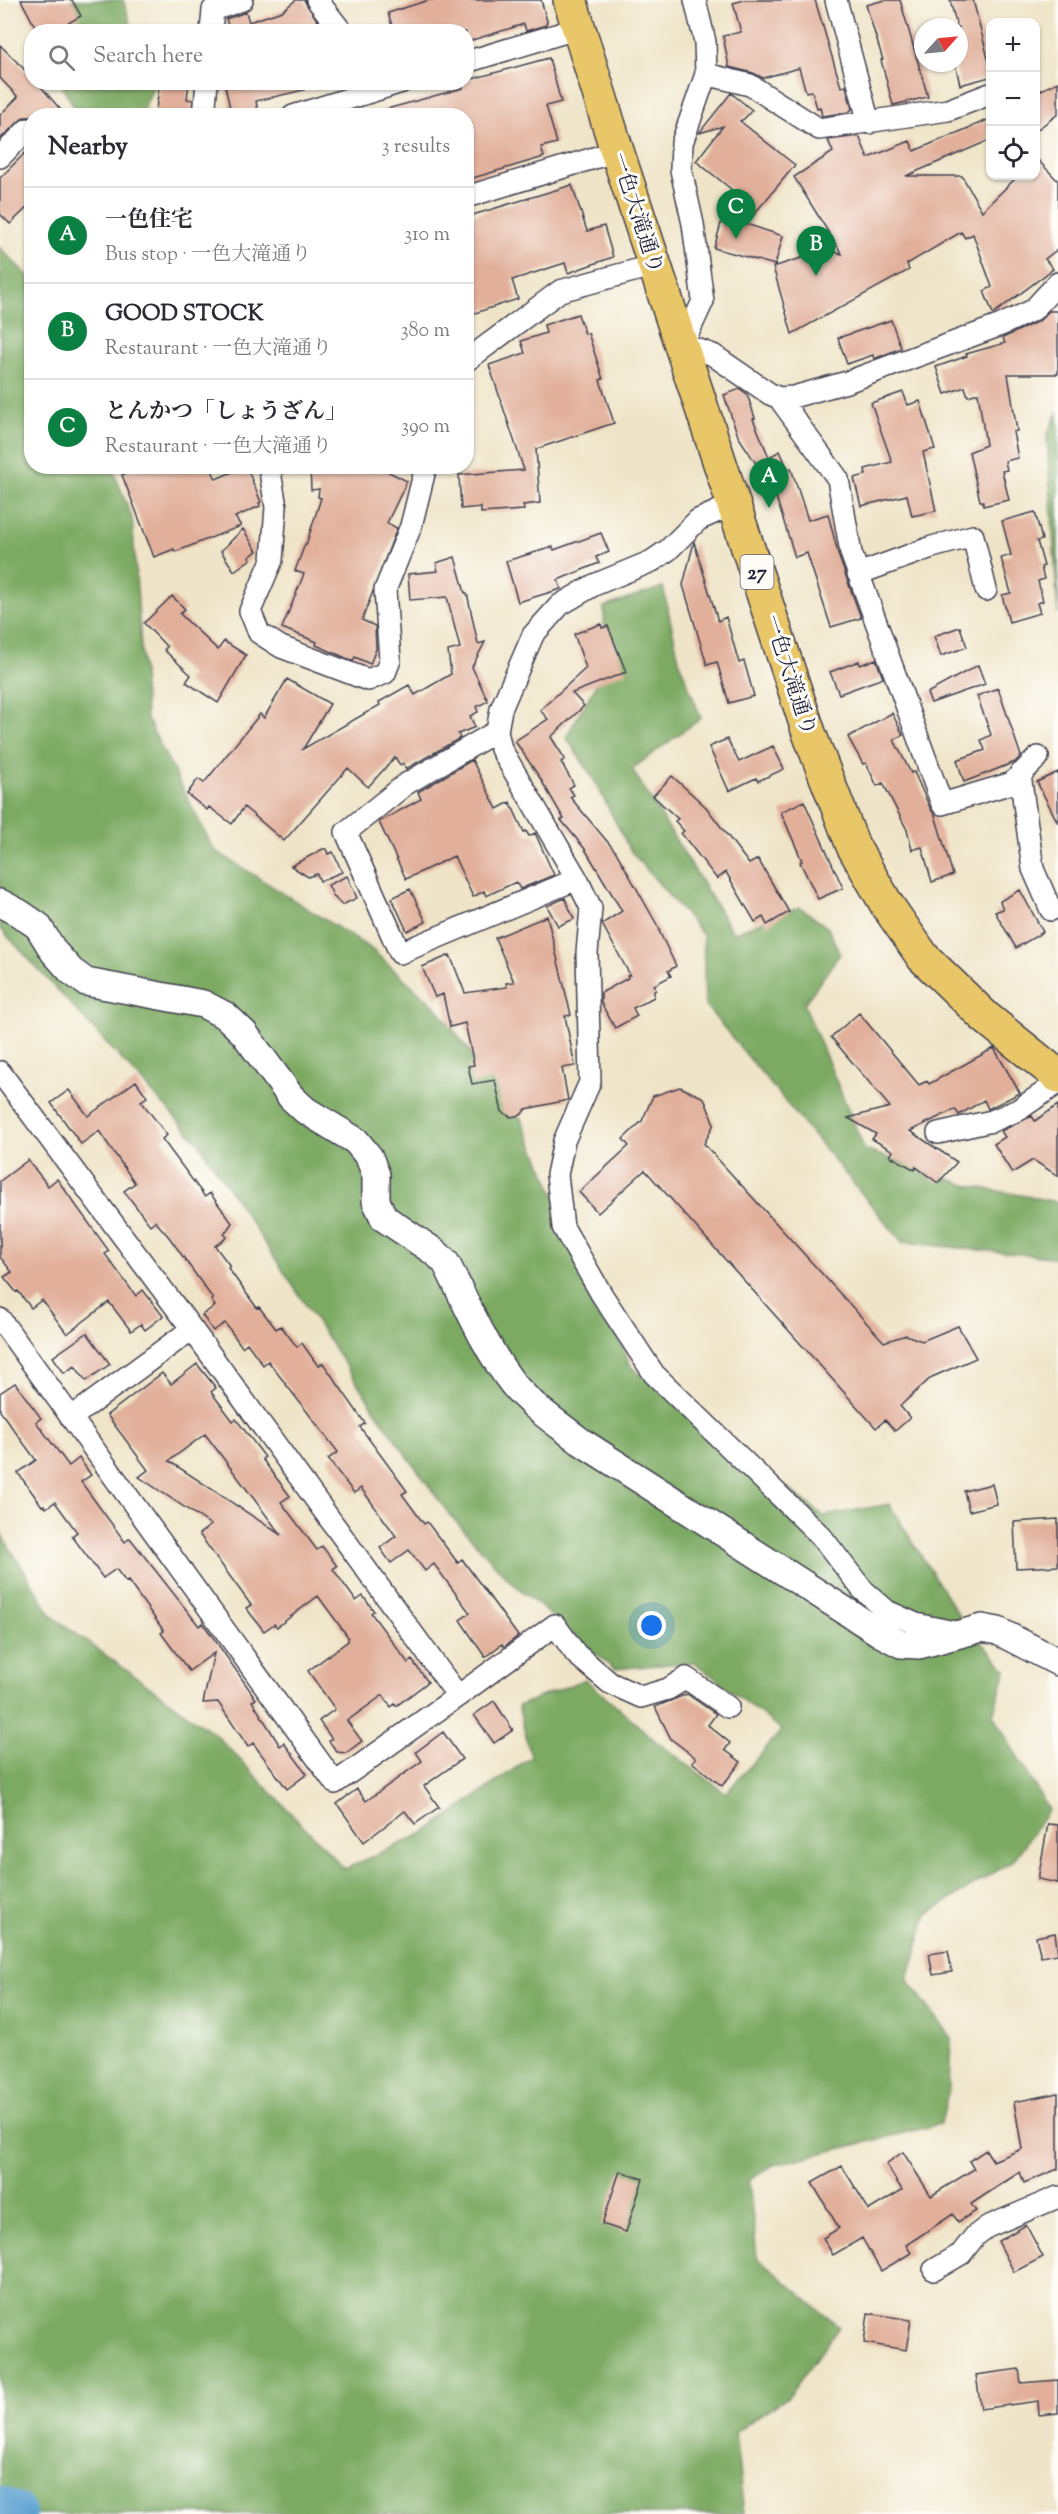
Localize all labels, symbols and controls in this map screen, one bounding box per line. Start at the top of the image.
north arrow [914,18,968,72]
map controls [986,18,1040,180]
button: + [986,18,1040,72]
search box [24,24,474,90]
icon: search [45,41,78,74]
text: Search here [93,41,203,73]
button: − [986,72,1040,126]
button: locate [986,126,1040,180]
text: Nearby [48,129,128,166]
text: 3 results [381,133,450,162]
street label: 一色大滝通り [602,149,670,278]
pin: C [716,190,756,239]
text: 一色住宅 [105,205,193,237]
text: A [59,221,76,250]
text: 310 m [404,221,450,250]
pin: B [796,226,836,276]
text: Bus stop · 一色大滝通り [105,241,311,270]
text: GOOD STOCK [105,299,264,331]
text: B [61,317,74,346]
text: 380 m [401,317,450,346]
text: Restaurant · 一色大滝通り [105,335,332,364]
text: とんかつ「しょうざん」 [105,397,347,429]
text: C [59,413,76,442]
text: 390 m [401,413,450,442]
text: Restaurant · 一色大滝通り [105,433,332,462]
pin: A [750,458,788,508]
road number: 27 [740,555,774,589]
street label: 一色大滝通り [755,611,823,740]
your location [637,1611,666,1640]

